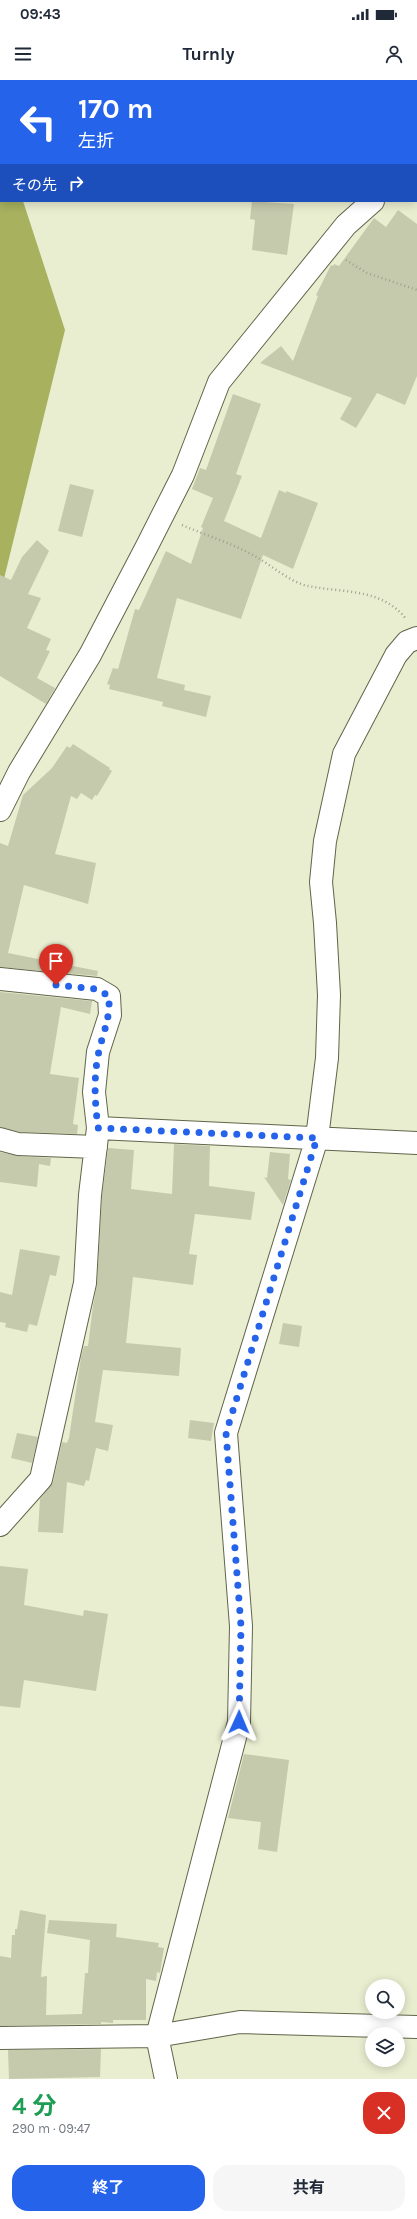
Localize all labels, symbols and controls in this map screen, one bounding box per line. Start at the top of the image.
text: 09:43 [20,5,61,23]
icon: menu [12,43,34,65]
text: Turnly [182,43,235,65]
icon: person [383,43,405,65]
text: 170 m [78,92,153,125]
icon: left [12,96,64,148]
text: 左折 [78,130,114,152]
icon: right [65,172,87,194]
text: その先 [12,176,57,194]
pin [39,944,73,985]
icon: arrive [45,950,67,972]
position arrow [218,1701,260,1743]
map controls [365,1979,405,2067]
button: search [365,1979,405,2019]
button: layers [365,2027,405,2067]
text: 4 分 [12,2092,56,2120]
button: close [363,2092,405,2134]
text: 290 m · 09:47 [12,2121,90,2136]
button: 終了 [12,2165,205,2211]
button: 共有 [213,2165,405,2211]

